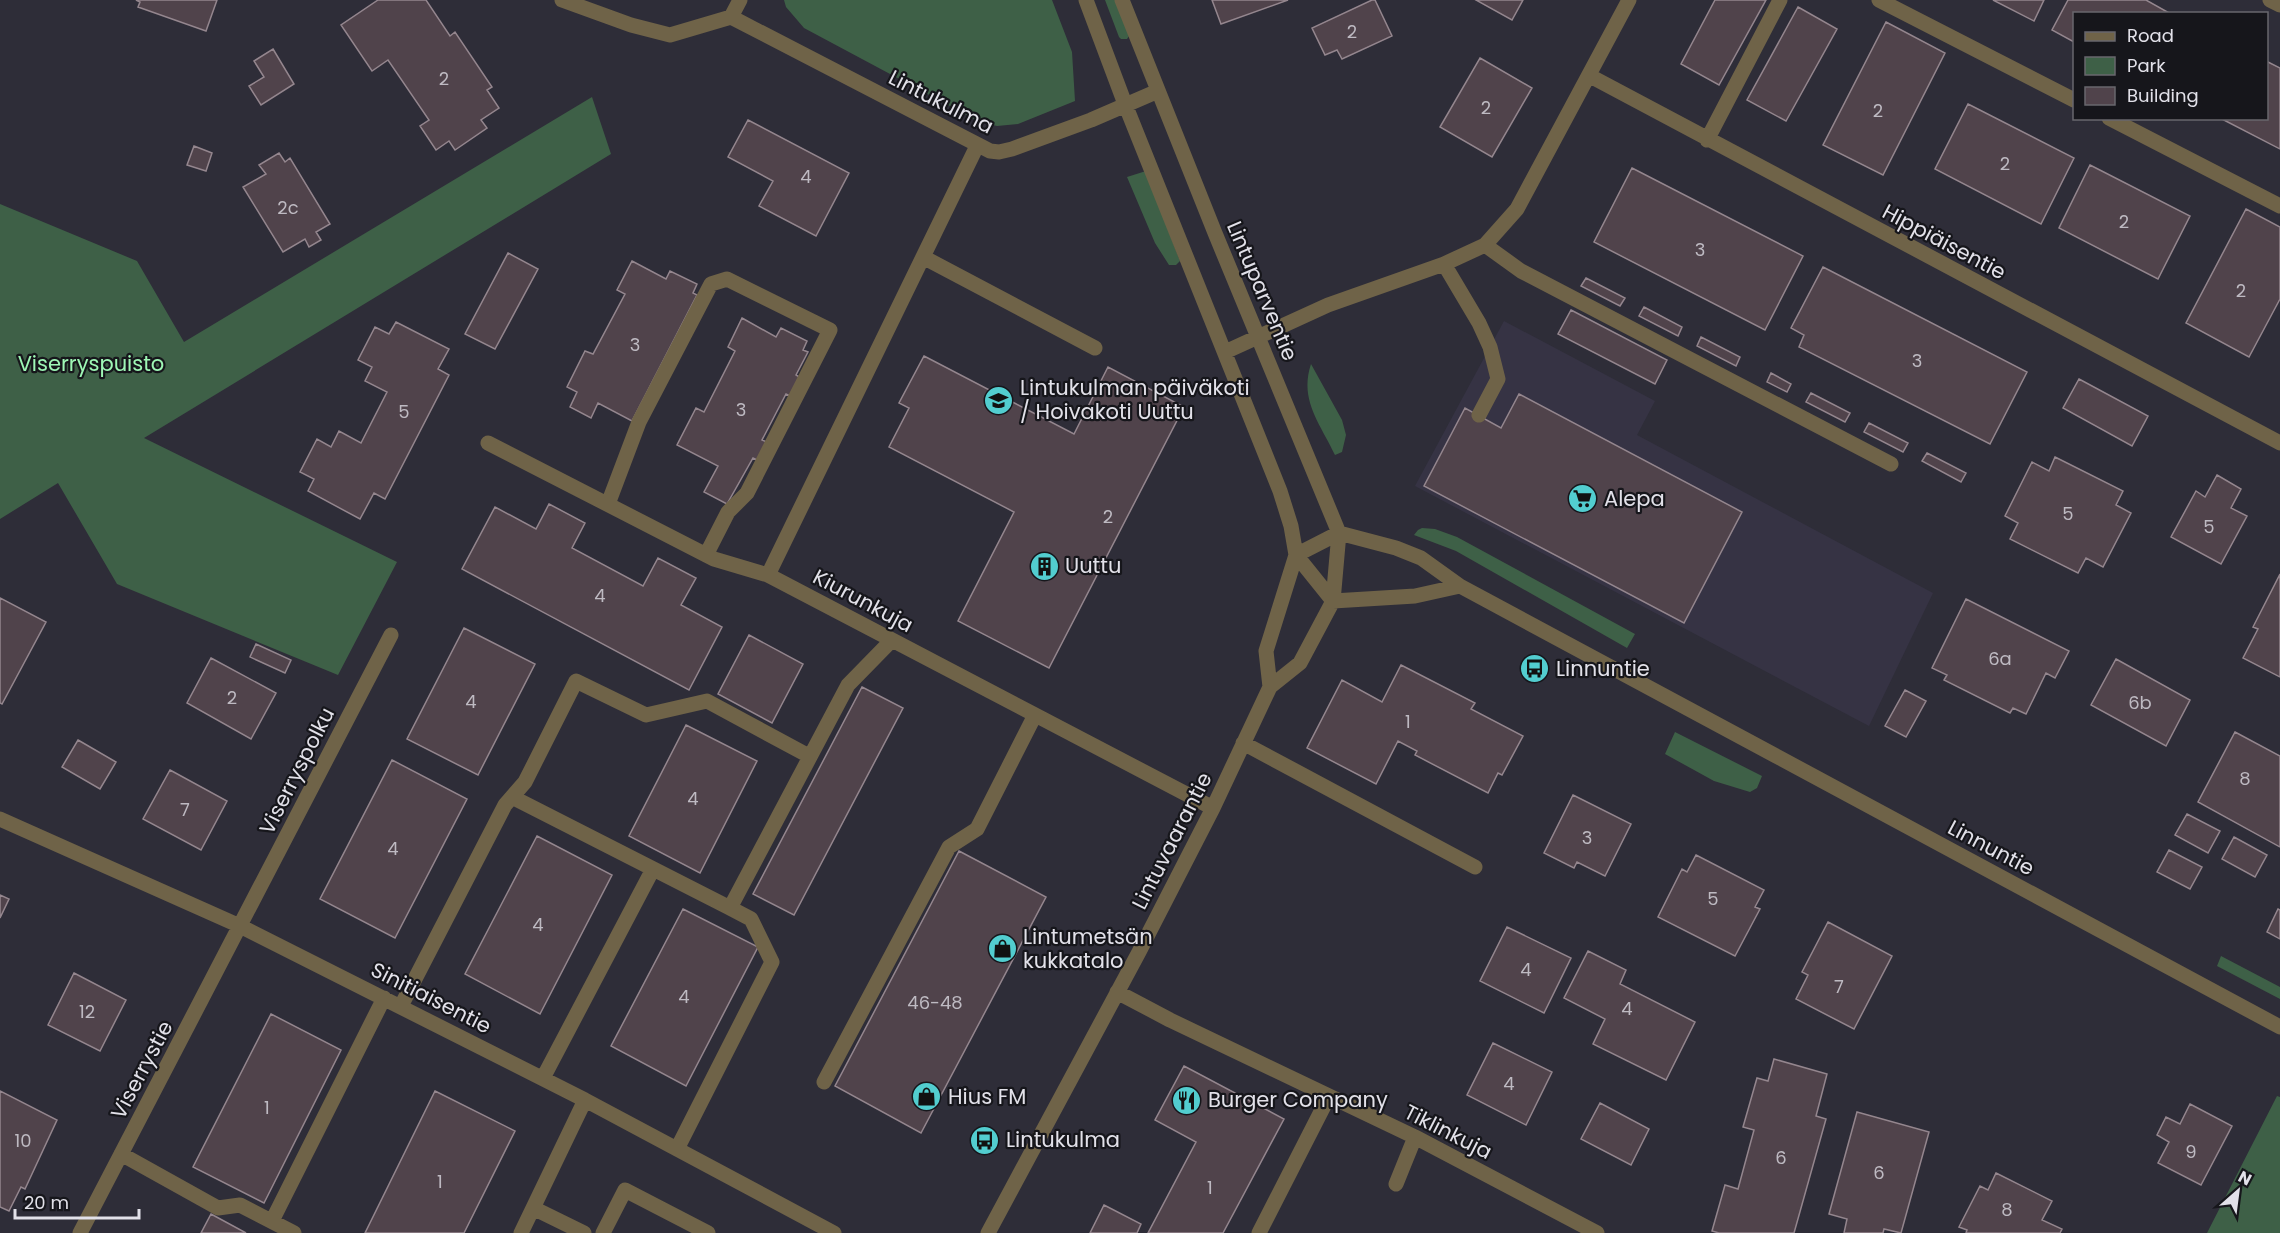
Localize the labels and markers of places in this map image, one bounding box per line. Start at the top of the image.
place label: Lintukulman päiväkoti / Hoivakoti Uuttu [1020,373,1250,426]
school or university icon: Lintukulman päiväkoti / Hoivakoti Uuttu [983,384,1015,416]
supermarket icon: Alepa [1567,483,1599,515]
place label: Alepa [1604,484,1665,513]
building icon: Uuttu [1028,550,1060,582]
place label: Uuttu [1065,551,1121,580]
bus stop icon: Linnuntie [1519,653,1551,685]
place label: Linnuntie [1556,654,1650,683]
place label: Lintumetsän kukkatalo [1023,922,1153,975]
shop icon: Lintumetsän kukkatalo [986,933,1018,965]
shop icon: Hius FM [911,1081,943,1113]
place label: Hius FM [948,1082,1026,1111]
restaurant icon: Burger Company [1171,1084,1203,1116]
place label: Burger Company [1208,1085,1388,1114]
bus stop icon: Lintukulma [969,1124,1001,1156]
place label: Lintukulma [1006,1125,1120,1154]

